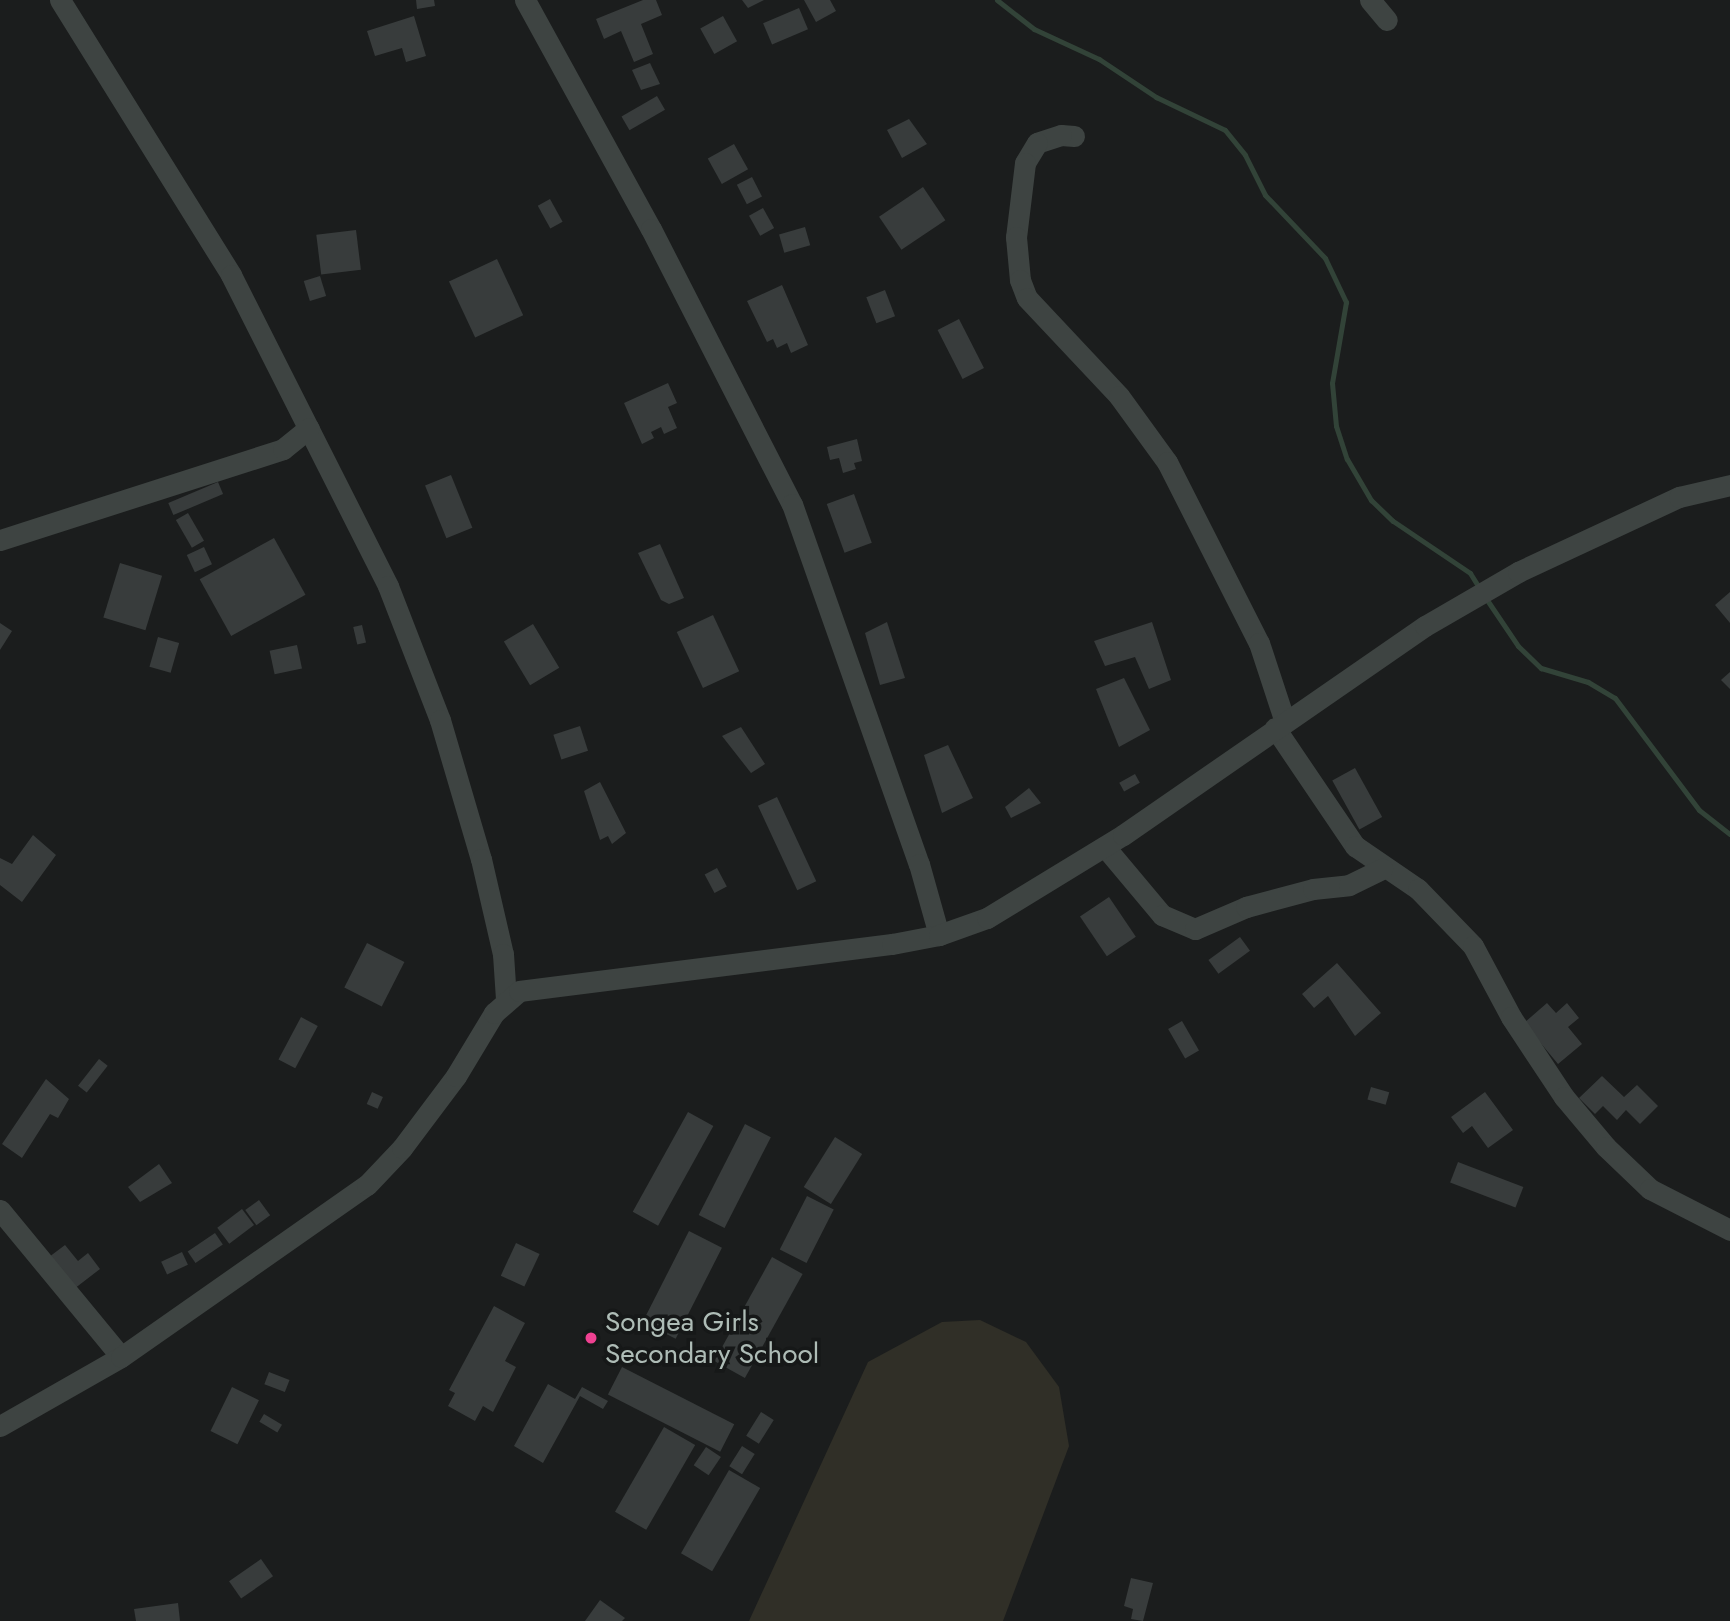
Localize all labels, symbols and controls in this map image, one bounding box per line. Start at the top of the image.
place label: Songea Girls Secondary School [605,1305,819,1371]
marker: Songea Girls Secondary School [583,1330,599,1346]

